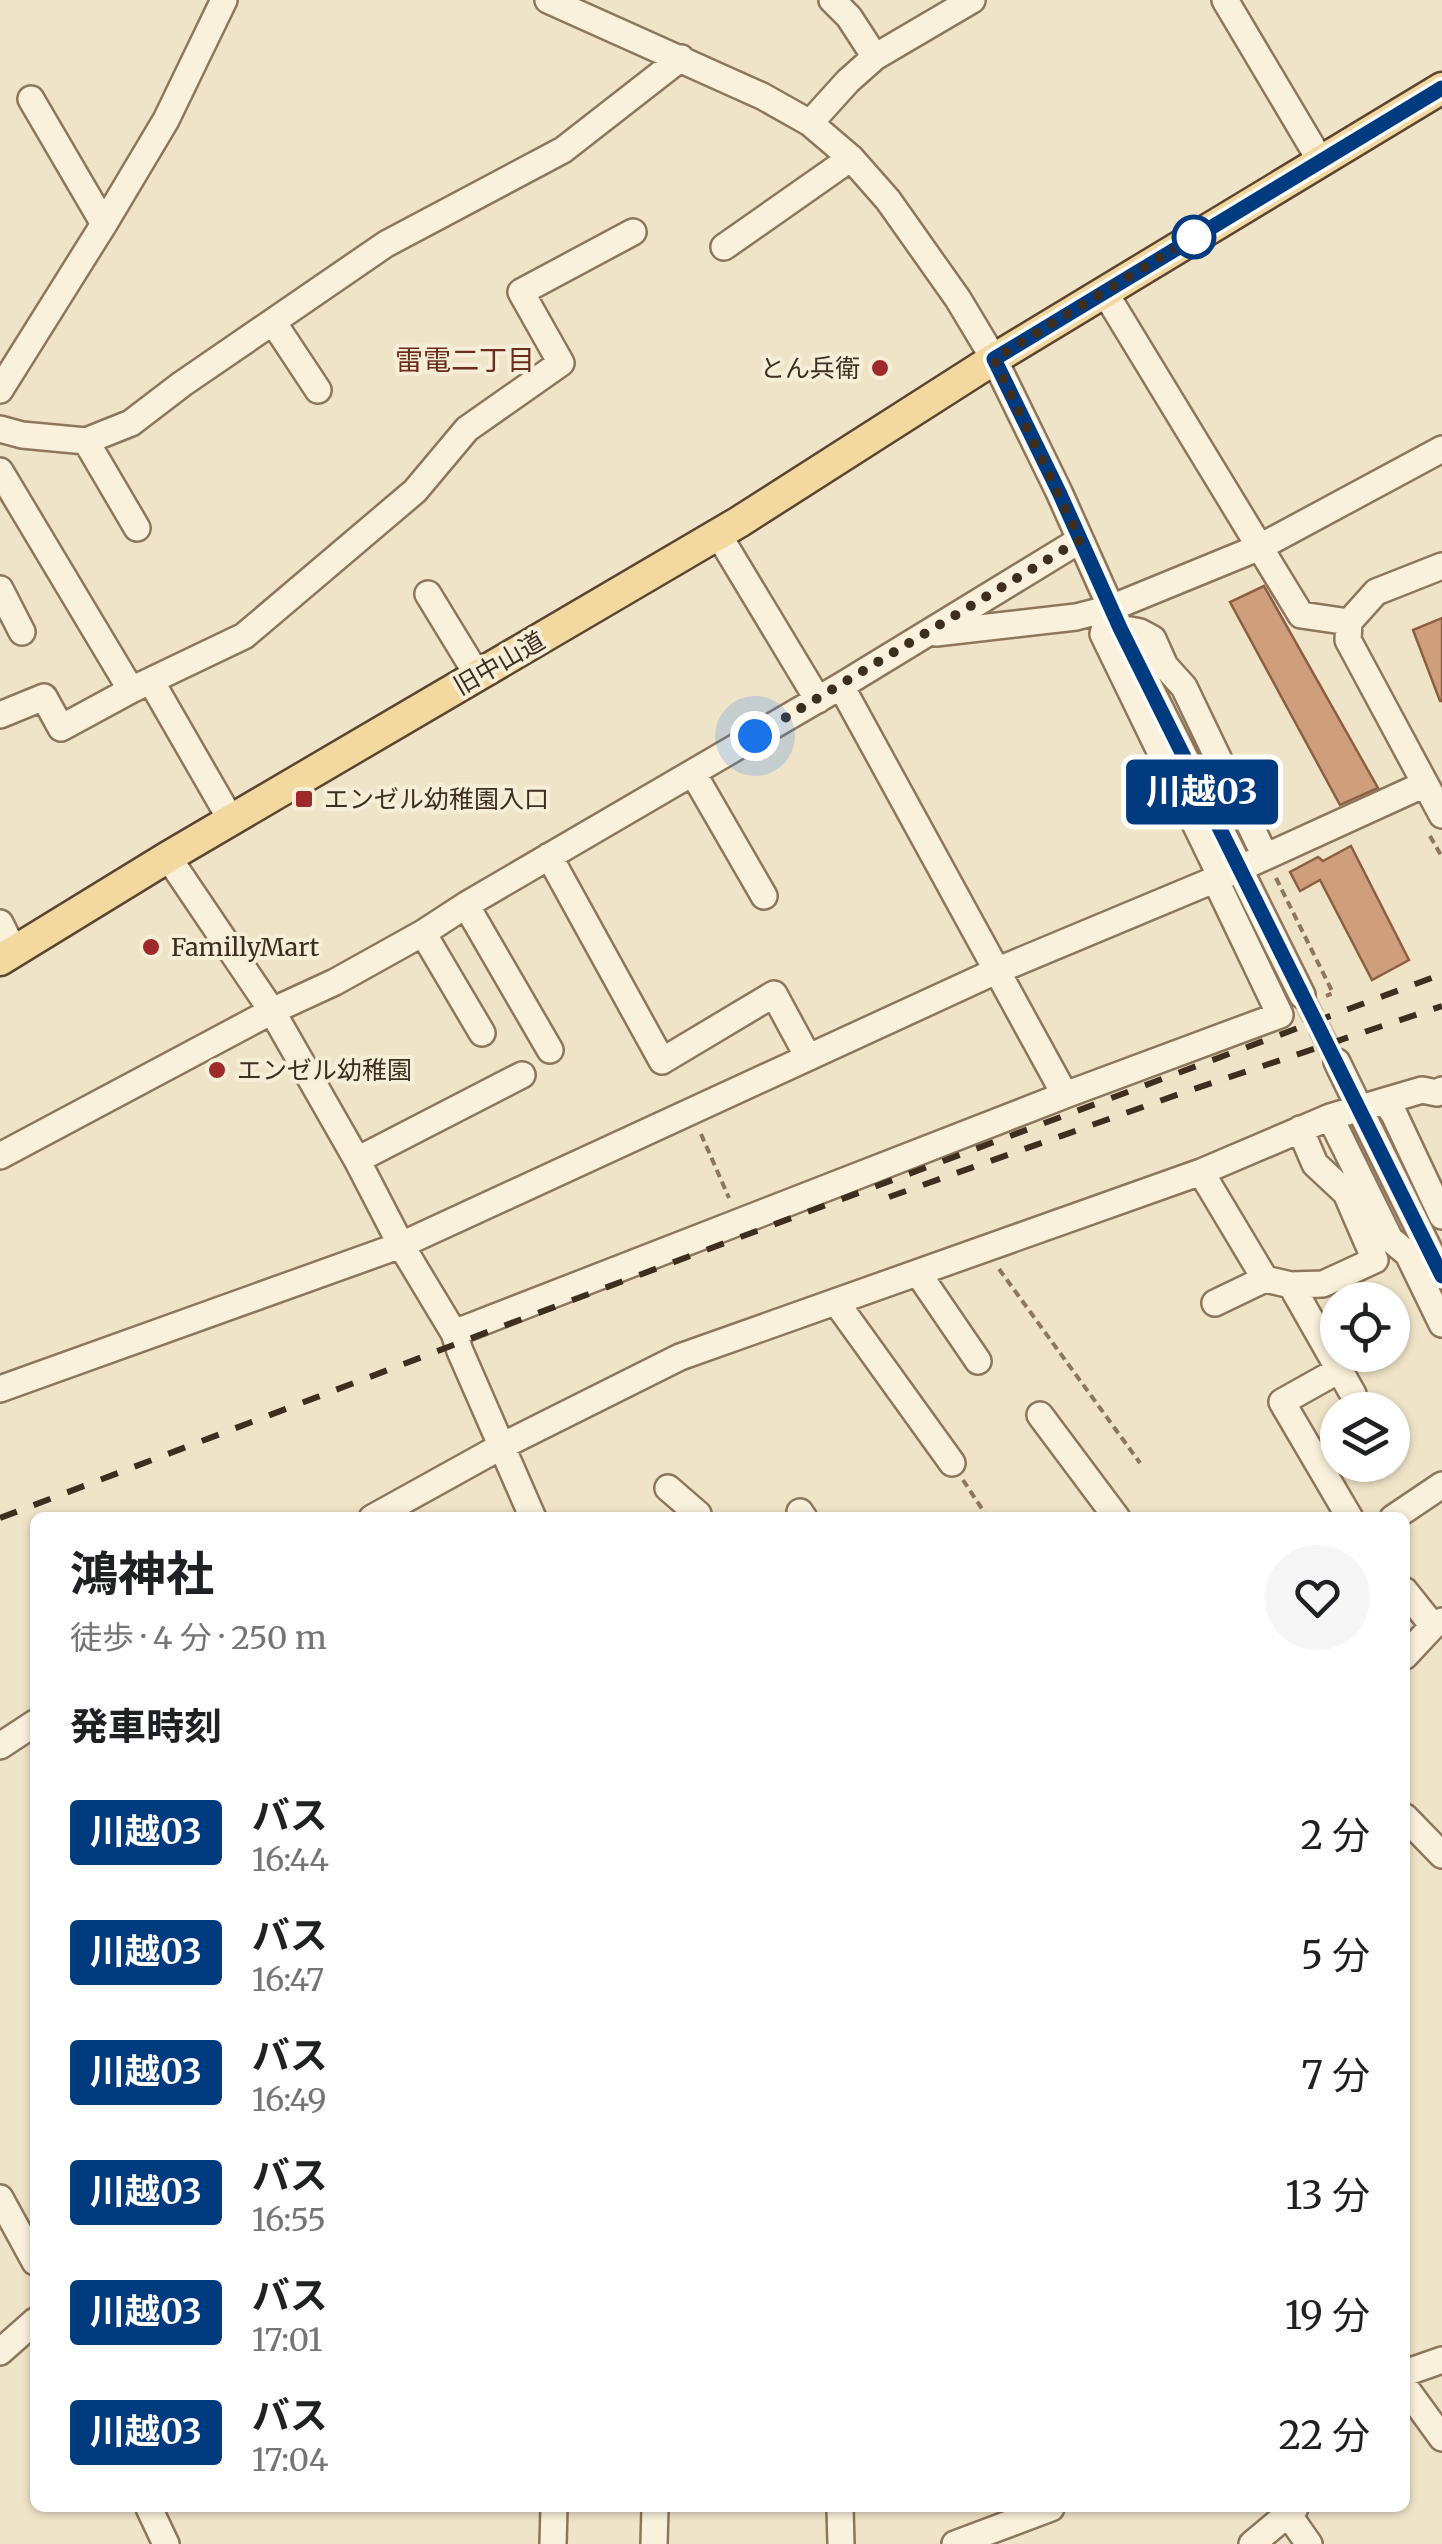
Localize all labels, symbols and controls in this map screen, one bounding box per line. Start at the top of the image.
unlabelled marker [1173,216,1215,258]
district label: 雷電二丁目 [395,342,535,378]
place label: とん兵衛 [760,352,860,384]
marker: とん兵衛 [869,357,891,379]
street label: 旧中山道 [448,624,550,702]
your location [730,711,780,761]
line badge: 川越03 [1132,760,1272,824]
text: 川越03 [1146,770,1258,814]
place label: エンゼル幼稚園入口 [324,783,549,815]
marker: エンゼル幼稚園入口 [293,788,315,810]
place label: FamillyMart [171,931,319,963]
marker: FamillyMart [140,936,162,958]
place label: エンゼル幼稚園 [237,1054,412,1086]
marker: エンゼル幼稚園 [206,1059,228,1081]
map controls [1320,1282,1410,1482]
button: locate [1320,1282,1410,1372]
button: layers [1320,1392,1410,1482]
text: 鴻神社 [70,1544,214,1604]
button: heart [1265,1545,1370,1650]
text: 徒歩 · 4 分 · 250 m [70,1618,327,1658]
text: 発車時刻 [70,1703,222,1750]
text: バス [252,1792,328,1839]
text: 川越03 [90,1810,202,1854]
text: 2 分 [1300,1812,1370,1859]
text: 16:44 [252,1840,329,1880]
text: バス [252,1912,328,1959]
text: 川越03 [90,1930,202,1974]
text: 5 分 [1301,1932,1370,1979]
text: 16:47 [252,1960,324,2000]
text: バス [252,2032,328,2079]
text: 川越03 [90,2050,202,2094]
text: 7 分 [1301,2052,1370,2099]
text: 16:49 [252,2080,327,2120]
text: バス [252,2152,328,2199]
text: 川越03 [90,2170,202,2214]
text: 13 分 [1285,2172,1370,2219]
text: 16:55 [252,2200,326,2240]
text: バス [252,2272,328,2319]
text: 川越03 [90,2290,202,2334]
text: 19 分 [1285,2292,1370,2339]
text: 17:01 [252,2320,322,2360]
text: バス [252,2392,328,2439]
text: 川越03 [90,2410,202,2454]
text: 22 分 [1279,2412,1370,2459]
text: 17:04 [252,2440,329,2480]

